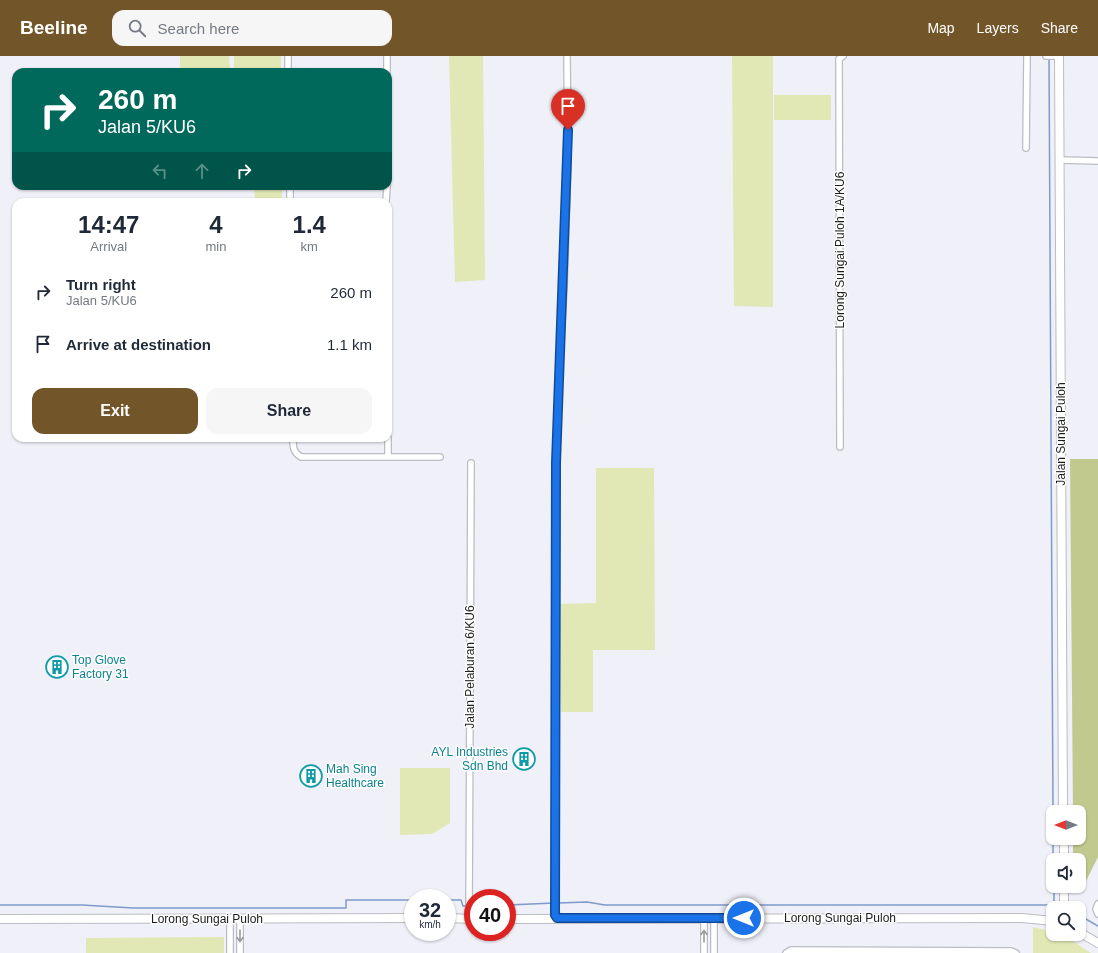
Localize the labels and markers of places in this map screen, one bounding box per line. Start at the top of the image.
pin [551,89,585,130]
place label: Top Glove Factory 31 [72,653,129,681]
building icon: Top Glove Factory 31 [44,654,70,680]
place label: AYL Industries Sdn Bhd [431,745,508,773]
building icon: AYL Industries Sdn Bhd [511,746,537,772]
place label: Mah Sing Healthcare [326,762,384,790]
building icon: Mah Sing Healthcare [298,763,324,789]

